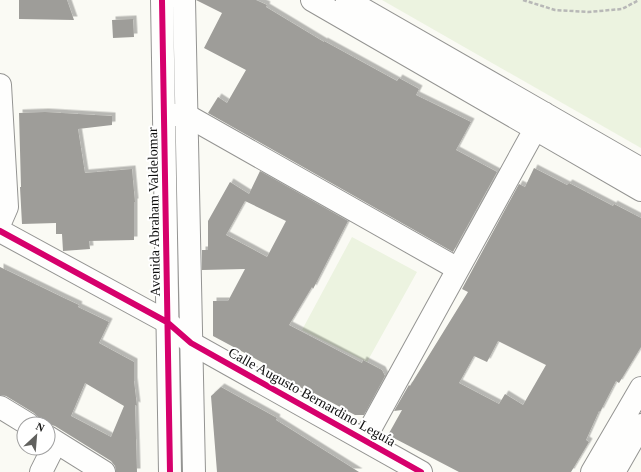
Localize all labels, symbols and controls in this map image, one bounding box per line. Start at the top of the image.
street label: Avenida Abraham Valdelomar [145,127,163,297]
street label: Calle Augusto Bernardino Leguía [226,345,399,450]
north arrow [16,416,56,456]
text: N [34,420,47,434]

